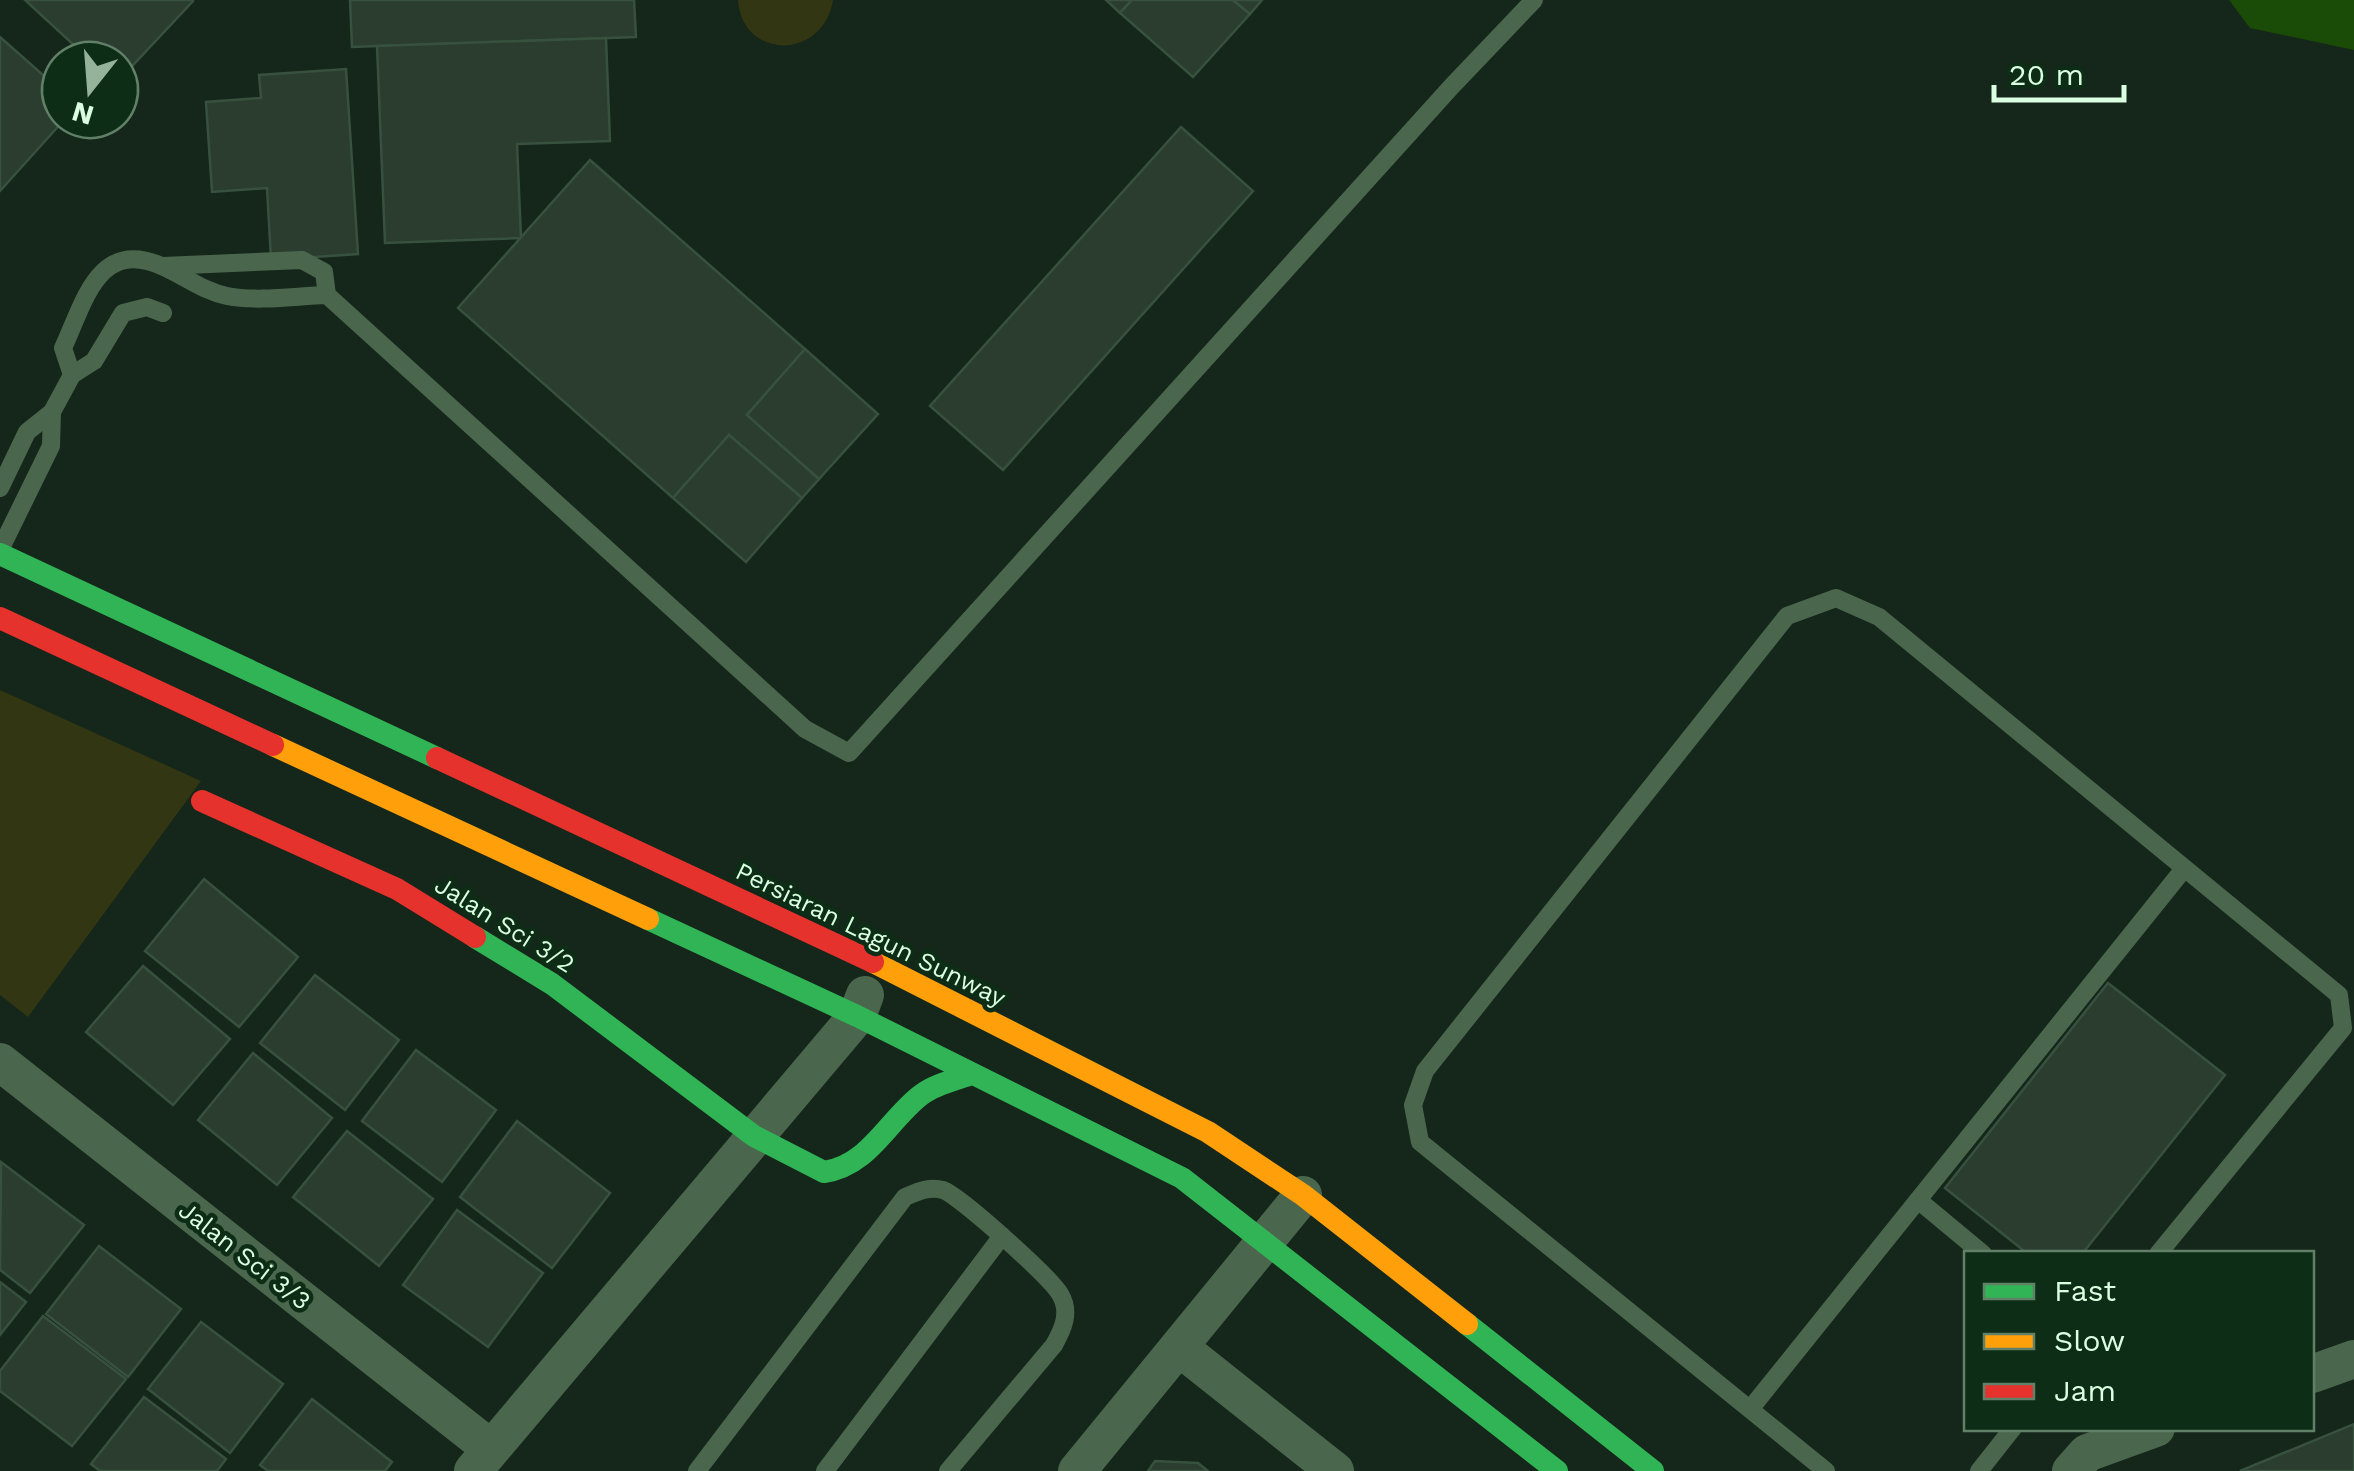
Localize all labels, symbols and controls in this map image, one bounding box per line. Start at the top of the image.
north arrow [40,40,140,140]
scale bar [1994,40,2124,102]
text: 20 m [2009,57,2084,92]
text: N [68,95,98,132]
street label: Persiaran Lagun Sunway [731,856,1010,1013]
street label: Jalan Sci 3/2 [430,870,580,979]
street label: Jalan Sci 3/3 [173,1195,316,1316]
legend [1964,1251,2314,1431]
text: Fast [2054,1273,2117,1308]
text: Slow [2054,1323,2125,1358]
text: Jam [2054,1373,2116,1408]

